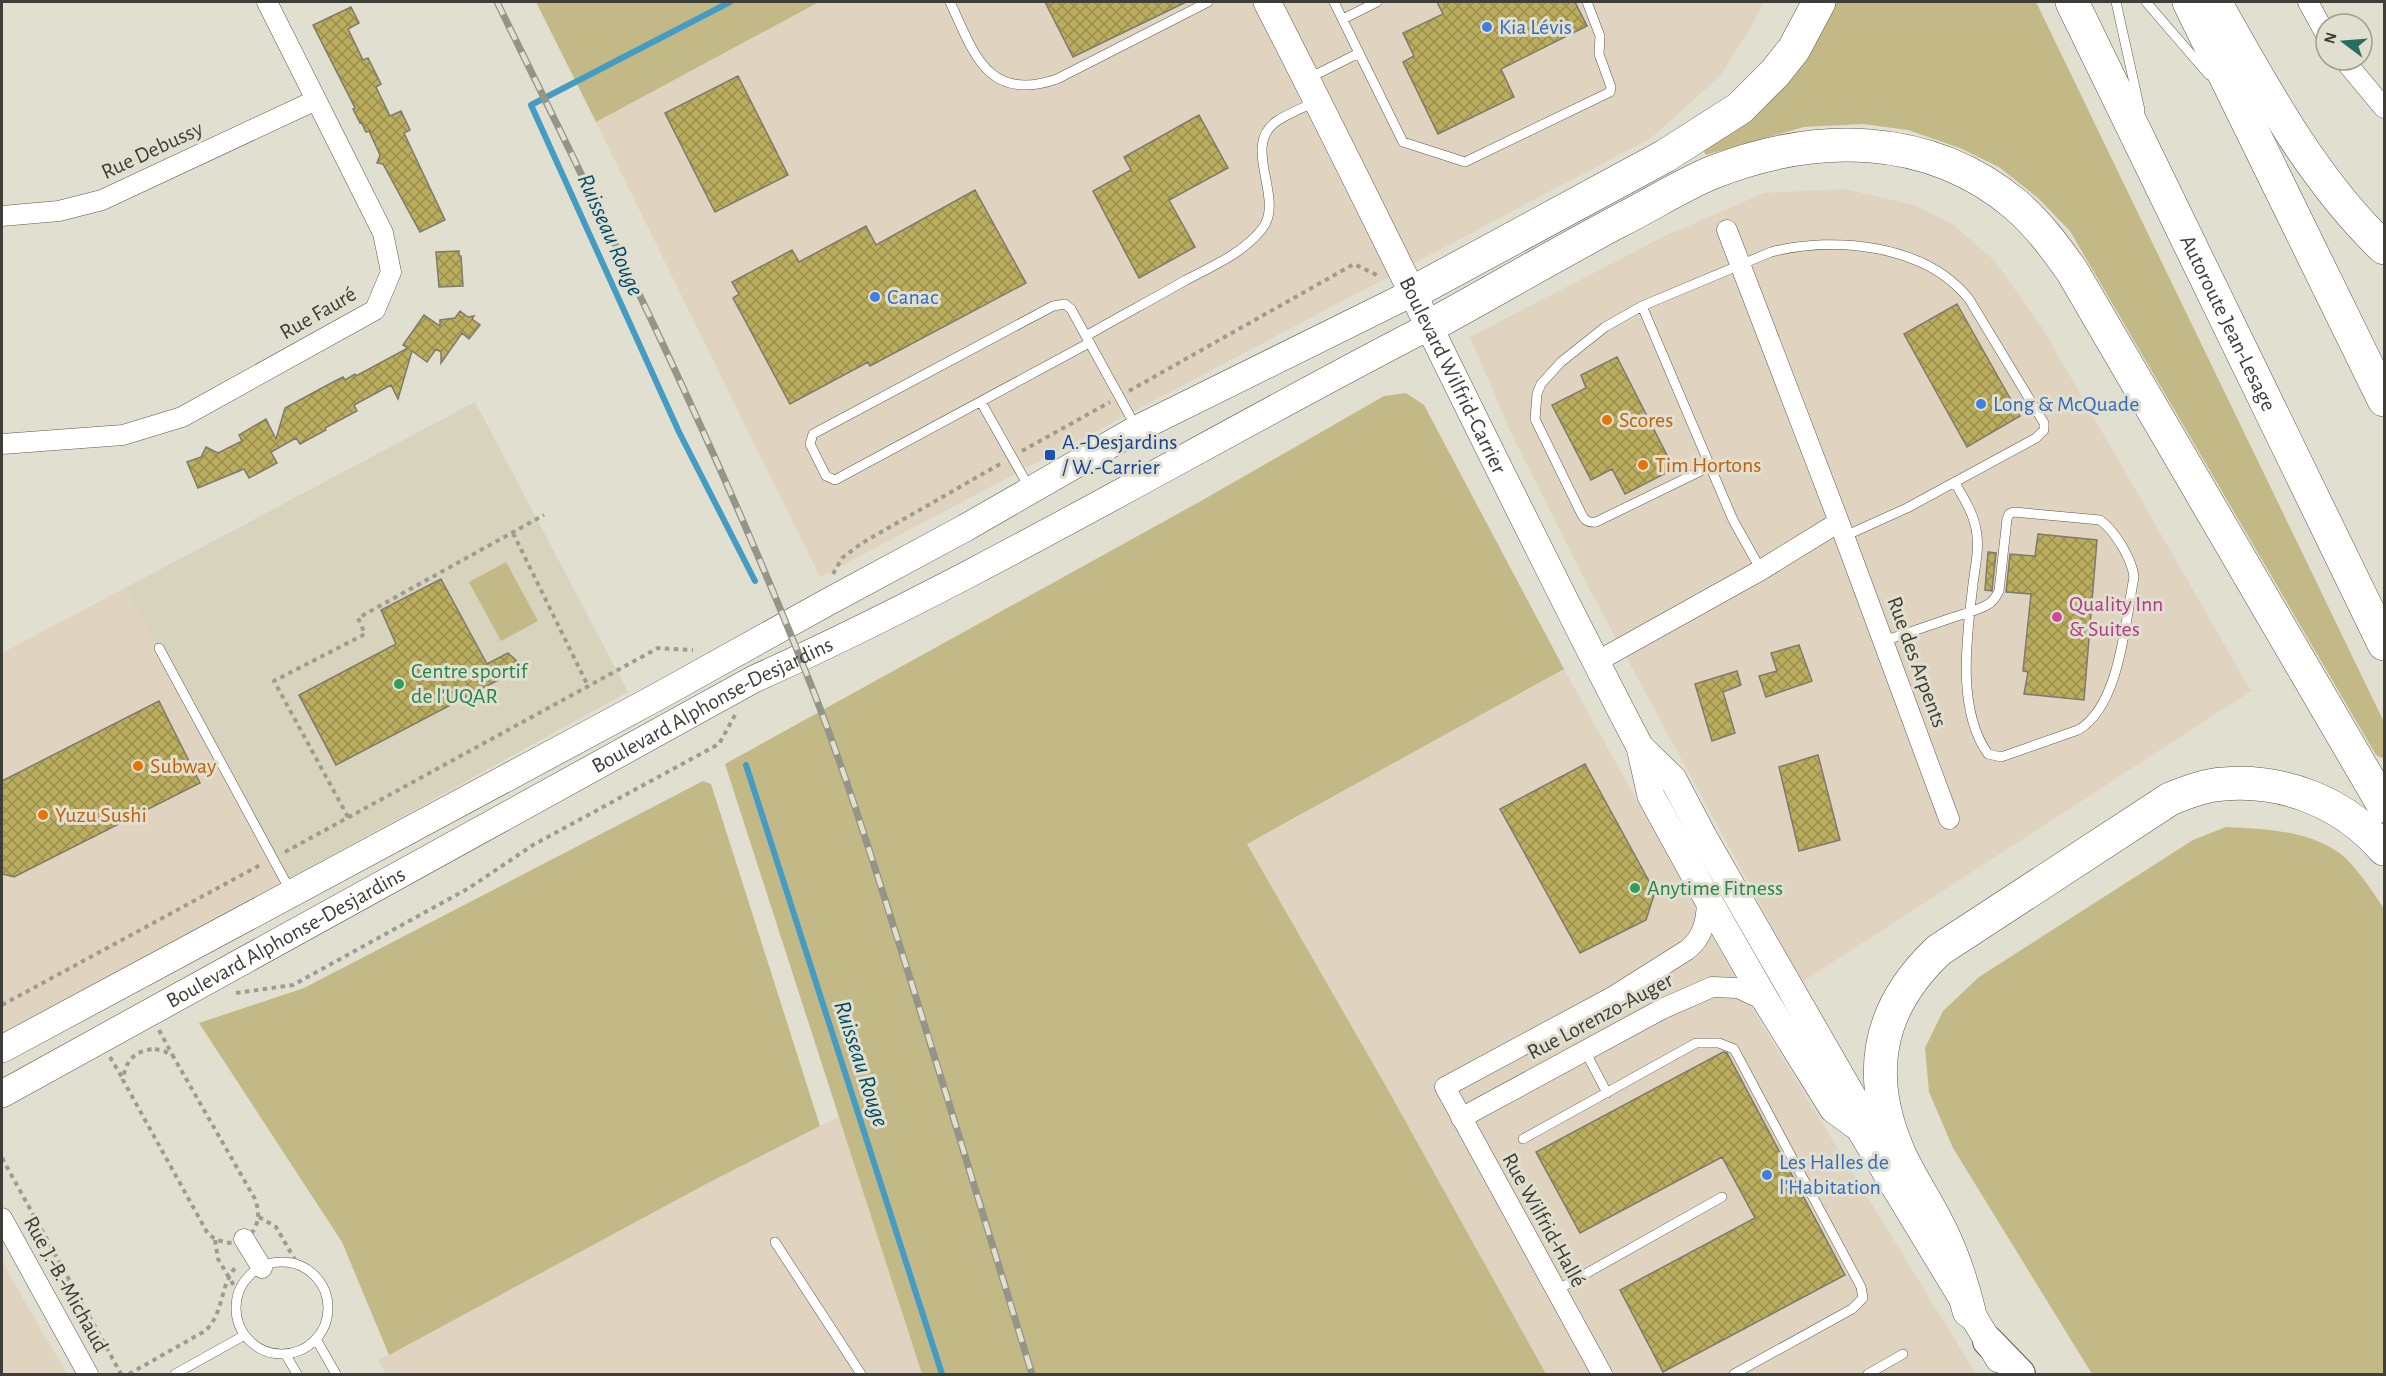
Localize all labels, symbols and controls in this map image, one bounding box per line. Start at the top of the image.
north arrow [2314,12,2374,72]
place label: Kia Lévis [1499,16,1572,38]
marker: Kia Lévis [1480,20,1494,34]
text: N [2321,31,2340,46]
street label: Rue Debussy [98,117,207,183]
water label: Ruisseau Rouge [572,170,648,300]
street label: Autoroute Jean-Lesage [2176,232,2280,415]
street label: Boulevard Wilfrid-Carrier [1395,273,1511,477]
street label: Rue Fauré [276,282,360,344]
place label: Canac [887,286,939,308]
marker: Canac [868,290,882,304]
place label: Long & McQuade [1993,393,2139,415]
marker: Long & McQuade [1974,397,1988,411]
place label: Scores [1619,409,1673,431]
marker: Scores [1600,413,1614,427]
place label: A.-Desjardins / W.-Carrier [1062,431,1177,478]
marker: A.-Desjardins / W.-Carrier [1043,448,1057,462]
place label: Tim Hortons [1655,454,1761,476]
marker: Tim Hortons [1636,458,1650,472]
place label: Quality Inn & Suites [2069,593,2163,640]
street label: Rue des Arpents [1883,594,1951,730]
marker: Quality Inn & Suites [2050,610,2064,624]
street label: Boulevard Alphonse-Desjardins [588,633,836,777]
place label: Centre sportif de l'UQAR [411,660,529,707]
marker: Centre sportif de l'UQAR [392,677,406,691]
place label: Subway [150,755,217,777]
marker: Subway [131,759,145,773]
place label: Yuzu Sushi [55,804,147,826]
marker: Yuzu Sushi [36,808,50,822]
street label: Boulevard Alphonse-Desjardins [163,863,409,1012]
place label: Anytime Fitness [1647,877,1783,899]
marker: Anytime Fitness [1628,881,1642,895]
street label: Rue Lorenzo-Auger [1524,968,1676,1064]
water label: Ruisseau Rouge [829,998,893,1130]
street label: Rue Wilfrid-Hallé [1498,1149,1590,1291]
place label: Les Halles de l'Habitation [1779,1151,1889,1198]
marker: Les Halles de l'Habitation [1760,1168,1774,1182]
street label: Rue J.-B.-Michaud [20,1212,112,1356]

